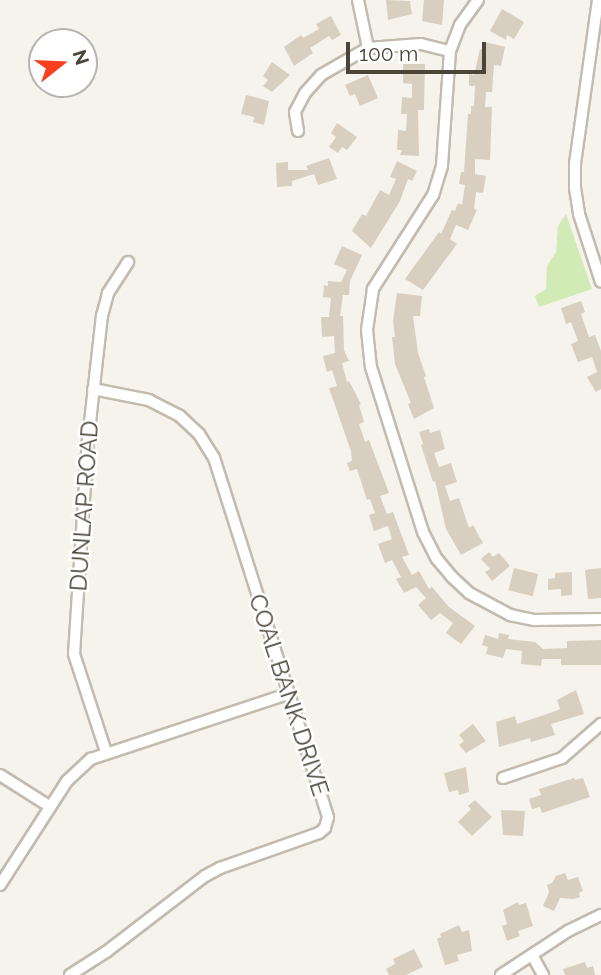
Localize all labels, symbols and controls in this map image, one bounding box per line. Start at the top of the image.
north arrow [28,28,98,98]
scale bar [349,28,489,72]
text: 100 m [359,41,418,66]
text: N [68,47,94,67]
street label: DUNLAP ROAD [64,419,104,593]
street label: COAL BANK DRIVE [243,590,335,800]

